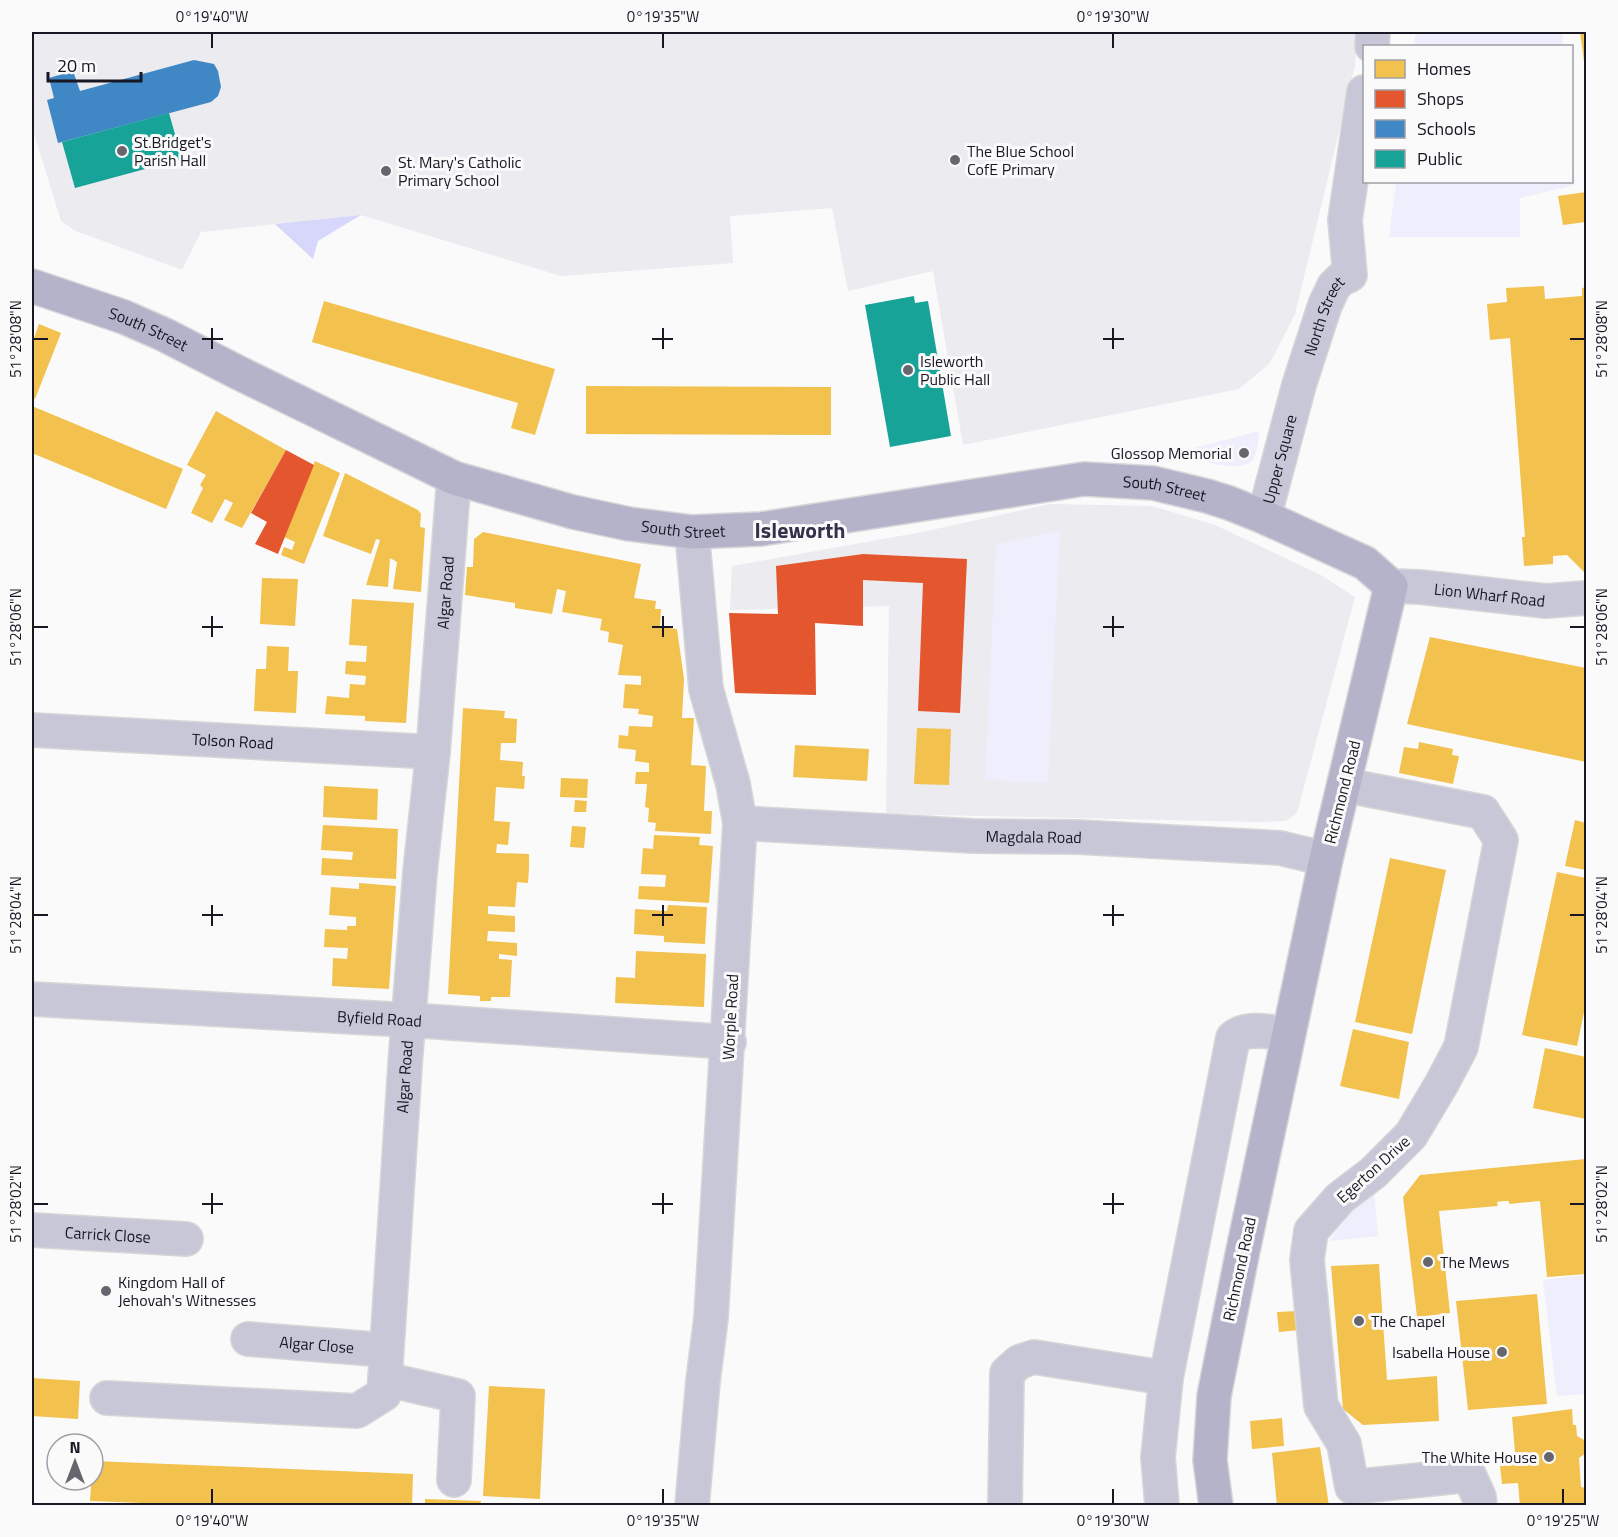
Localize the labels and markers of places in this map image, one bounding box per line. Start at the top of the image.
place label: St.Bridget's Parish Hall [134,130,212,172]
place label: The Blue School CofE Primary [967,139,1074,181]
marker: St.Bridget's Parish Hall [115,144,129,158]
place label: St. Mary's Catholic Primary School [398,150,522,192]
marker: The Blue School CofE Primary [948,153,962,167]
marker: St. Mary's Catholic Primary School [379,164,393,178]
place label: Isleworth Public Hall [920,349,990,391]
marker: Isleworth Public Hall [901,363,915,377]
place label: Glossop Memorial [1111,441,1232,465]
marker: Glossop Memorial [1237,446,1251,460]
place label: The Mews [1440,1250,1510,1274]
marker: The Mews [1421,1255,1435,1269]
place label: Kingdom Hall of Jehovah's Witnesses [118,1270,256,1312]
marker: Kingdom Hall of Jehovah's Witnesses [99,1284,113,1298]
place label: The Chapel [1371,1309,1445,1333]
marker: The Chapel [1352,1314,1366,1328]
place label: Isabella House [1392,1340,1490,1364]
marker: Isabella House [1495,1345,1509,1359]
place label: The White House [1422,1445,1537,1469]
marker: The White House [1542,1450,1556,1464]

